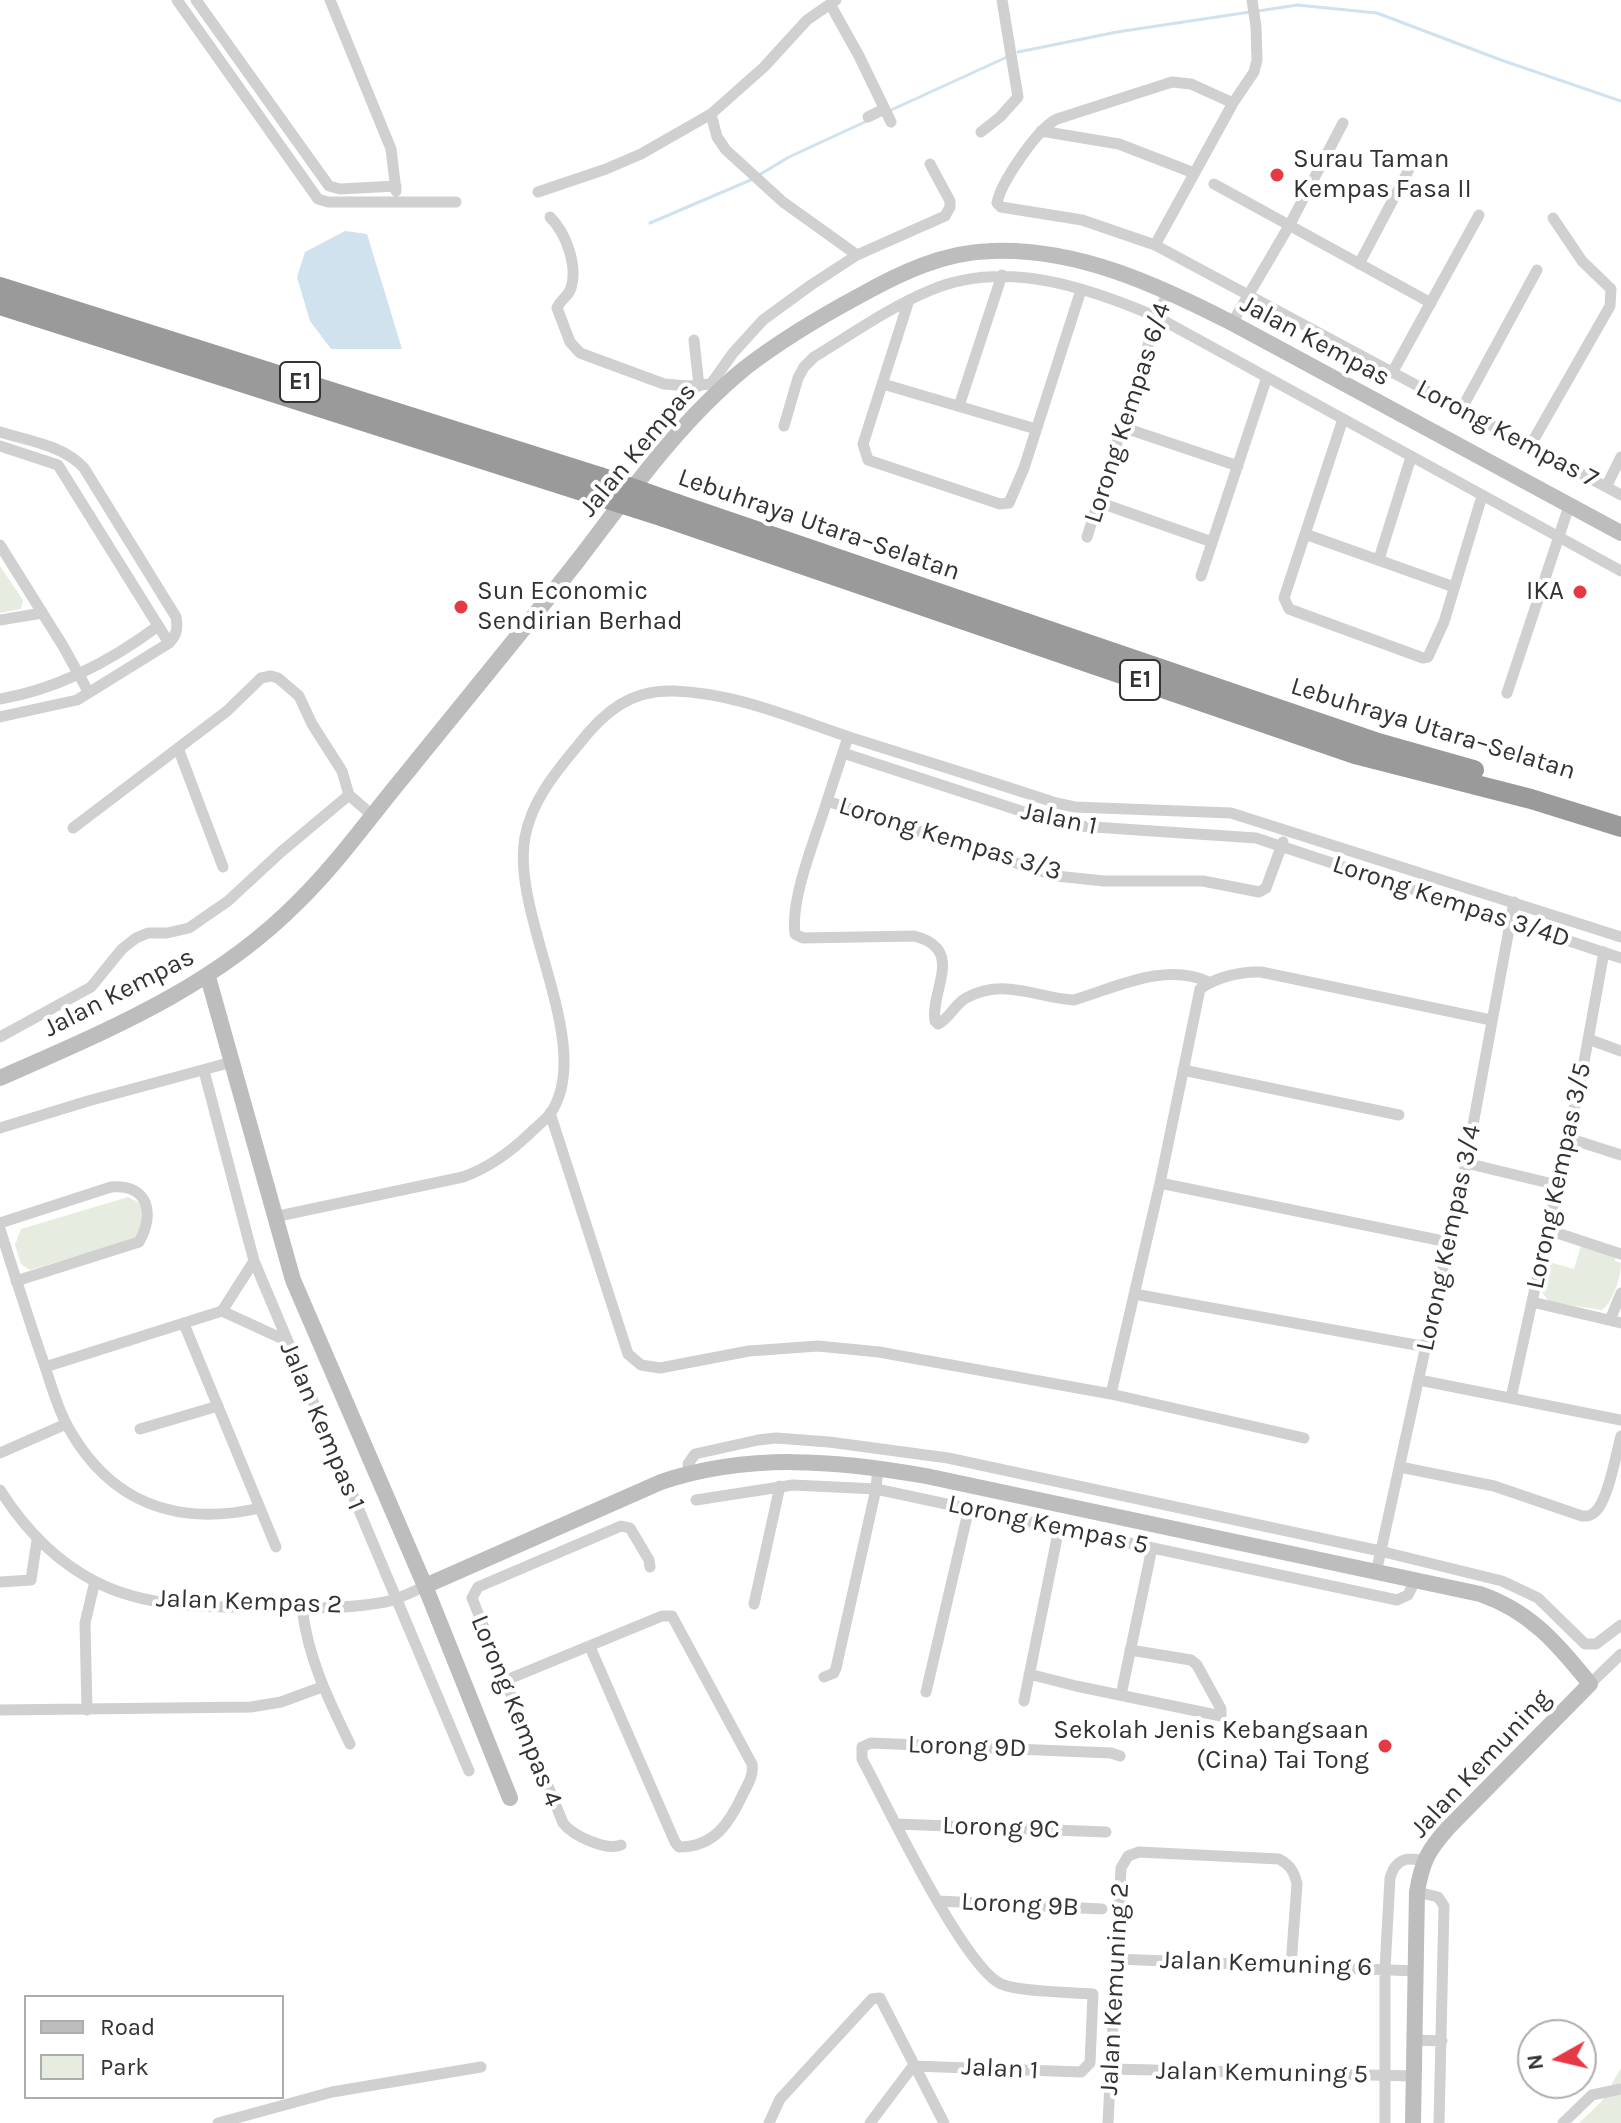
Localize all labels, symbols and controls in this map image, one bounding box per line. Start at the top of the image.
place label: Surau Taman Kempas Fasa II [1293,144,1472,206]
marker: Surau Taman Kempas Fasa II [1268,166,1286,184]
street label: Jalan Kempas [1235,289,1395,393]
street label: Lorong Kempas 6/4 [1078,299,1178,527]
road number: E1 [280,362,320,402]
street label: Lorong Kempas 7 [1411,373,1603,495]
street label: Jalan Kempas [573,377,703,523]
street label: Lebuhraya Utara–Selatan [674,462,964,588]
place label: Sun Economic Sendirian Berhad [477,576,683,638]
place label: IKA [1526,576,1564,608]
marker: IKA [1571,583,1589,601]
marker: Sun Economic Sendirian Berhad [452,598,470,616]
road number: E1 [1120,660,1160,700]
street label: Lebuhraya Utara–Selatan [1287,671,1579,787]
street label: Lorong Kempas 3/3 [835,790,1065,888]
street label: Jalan 1 [1018,796,1100,842]
street label: Lorong Kempas 3/4D [1328,849,1574,955]
street label: Jalan Kempas [38,942,200,1044]
street label: Lorong Kempas 3/5 [1520,1060,1598,1292]
street label: Lorong Kempas 3/4 [1410,1122,1488,1354]
street label: Jalan Kempas 1 [273,1337,371,1515]
street label: Lorong Kempas 5 [945,1489,1151,1561]
street label: Jalan Kempas 2 [155,1583,343,1621]
street label: Lorong Kempas 4 [463,1611,569,1811]
street label: Jalan Kemuning [1404,1683,1558,1845]
place label: Sekolah Jenis Kebangsaan (Cina) Tai Tong [1053,1715,1369,1776]
street label: Lorong 9D [907,1729,1027,1765]
marker: Sekolah Jenis Kebangsaan (Cina) Tai Tong [1376,1737,1394,1755]
street label: Lorong 9C [942,1810,1060,1846]
street label: Jalan Kemuning 2 [1094,1882,1136,2096]
street label: Lorong 9B [960,1886,1080,1924]
street label: Jalan Kemuning 6 [1159,1945,1373,1983]
legend [24,1995,284,2099]
text: Road [100,2013,155,2041]
north arrow [1517,2019,1597,2099]
street label: Jalan 1 [961,2051,1039,2087]
text: N [1521,2052,1549,2072]
text: Park [100,2053,149,2081]
street label: Jalan Kemuning 5 [1156,2056,1368,2090]

